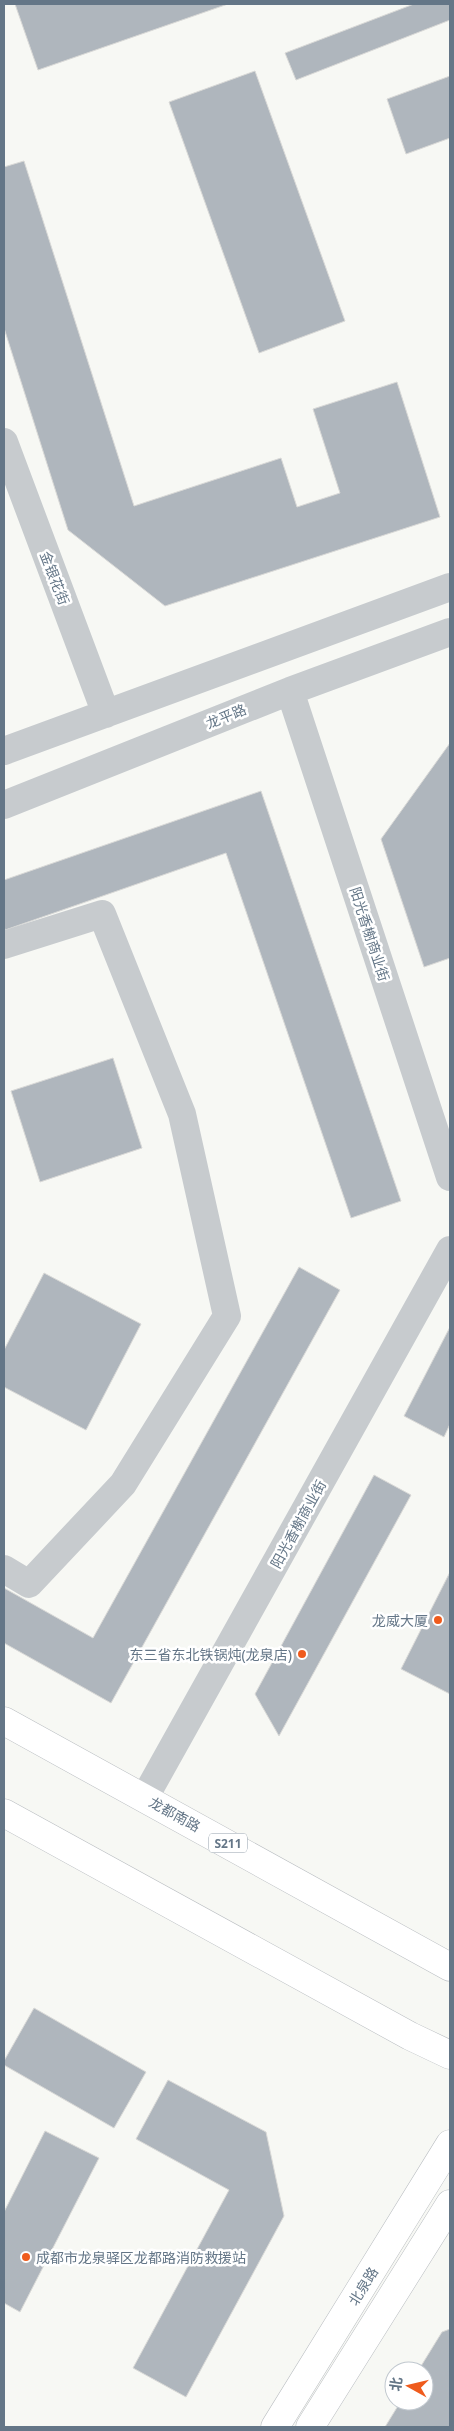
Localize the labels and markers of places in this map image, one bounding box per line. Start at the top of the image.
place label: 龙威大厦 [372,1611,428,1630]
marker: 龙威大厦 [432,1614,444,1626]
place label: 东三省东北铁锅炖(龙泉店) [130,1645,292,1664]
marker: 东三省东北铁锅炖(龙泉店) [296,1648,308,1660]
place label: 成都市龙泉驿区龙都路消防救援站 [36,2248,246,2267]
marker: 成都市龙泉驿区龙都路消防救援站 [20,2251,32,2263]

